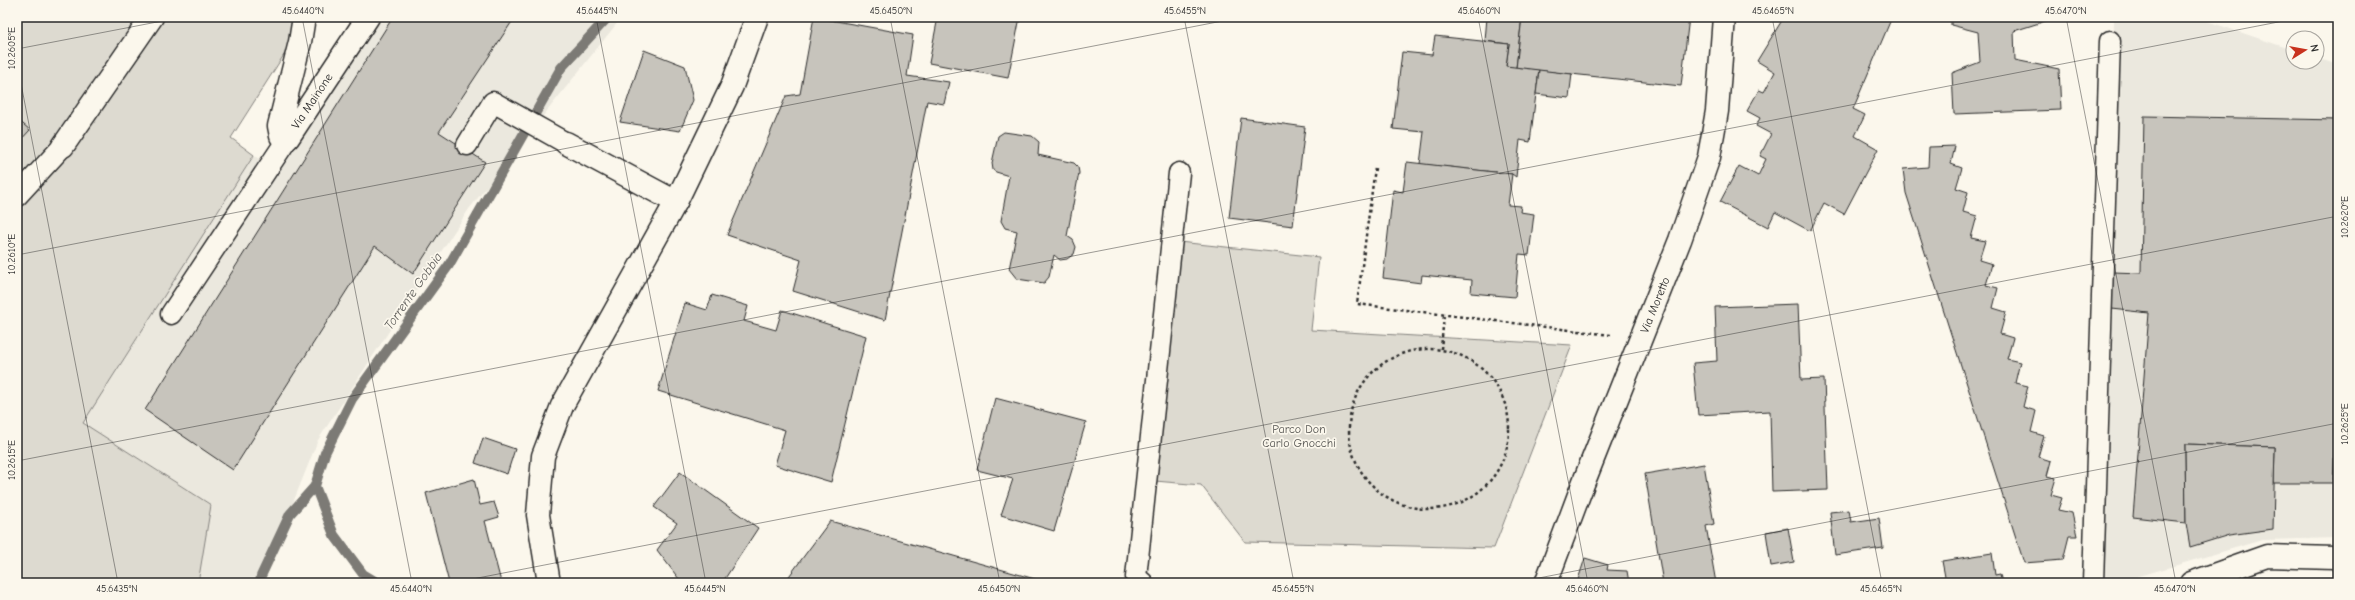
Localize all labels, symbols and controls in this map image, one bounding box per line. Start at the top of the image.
text: 45.6440°N [282,5,324,17]
text: 45.6445°N [576,5,618,17]
text: 45.6450°N [870,5,912,17]
text: 45.6455°N [1164,5,1206,17]
text: 45.6460°N [1458,5,1500,17]
text: 45.6465°N [1752,5,1794,17]
text: 45.6470°N [2045,5,2087,17]
text: 10.2605°E [6,27,18,69]
north arrow [2285,30,2325,70]
text: N [2307,43,2321,53]
street label: Via Mainone [288,71,336,131]
text: 10.2620°E [2339,196,2351,238]
text: 10.2610°E [6,234,18,274]
water label: Torrente Gobbia [381,249,445,332]
street label: Via Moretto [1637,275,1673,335]
text: 10.2625°E [2339,403,2351,445]
park label: Parco Don Carlo Gnocchi [1262,422,1336,450]
text: 10.2615°E [6,440,18,480]
text: 45.6435°N [96,583,138,595]
text: 45.6440°N [390,583,432,595]
text: 45.6445°N [684,583,726,595]
text: 45.6450°N [978,583,1020,595]
text: 45.6455°N [1272,583,1314,595]
text: 45.6460°N [1566,583,1608,595]
text: 45.6465°N [1860,583,1902,595]
text: 45.6470°N [2154,583,2196,595]

